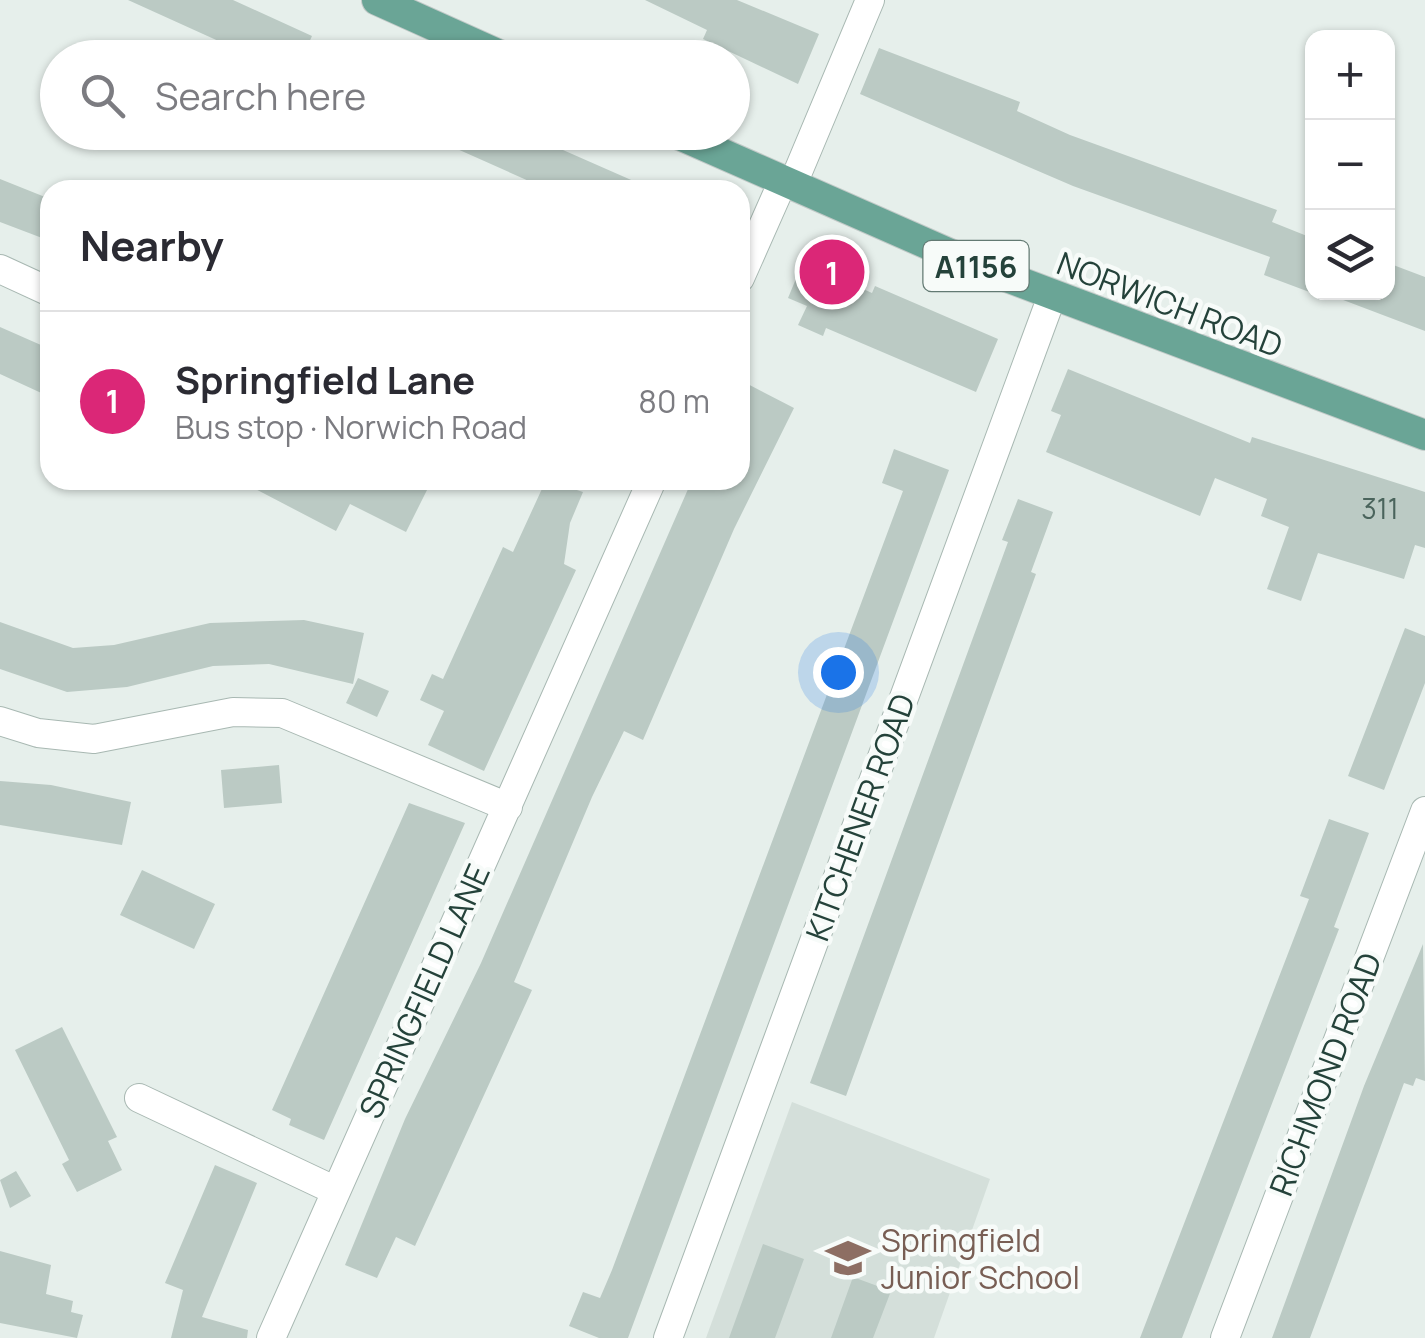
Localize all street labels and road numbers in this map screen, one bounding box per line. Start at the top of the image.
road number: A1156 [924,241,1028,291]
street label: NORWICH ROAD [1051,241,1289,367]
street label: KITCHENER ROAD [795,687,925,947]
street label: SPRINGFIELD LANE [348,857,500,1125]
street label: RICHMOND ROAD [1258,946,1392,1202]

